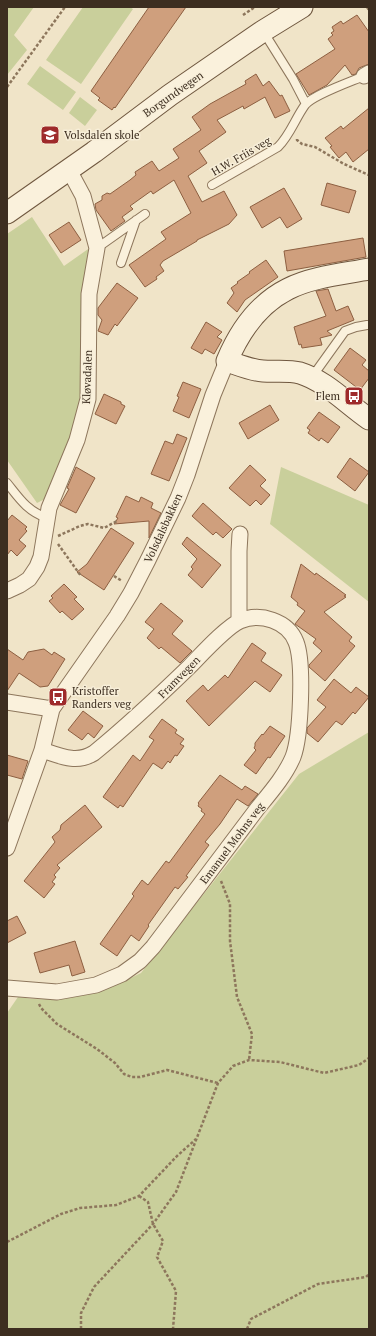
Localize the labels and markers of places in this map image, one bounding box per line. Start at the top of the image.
school or university icon: Volsdalen skole [39,124,61,146]
place label: Volsdalen skole [64,128,140,142]
bus stop icon: Flem [343,385,365,407]
place label: Flem [316,389,340,403]
place label: Kristoffer Randers veg [72,684,131,711]
bus stop icon: Kristoffer Randers veg [47,686,69,708]

